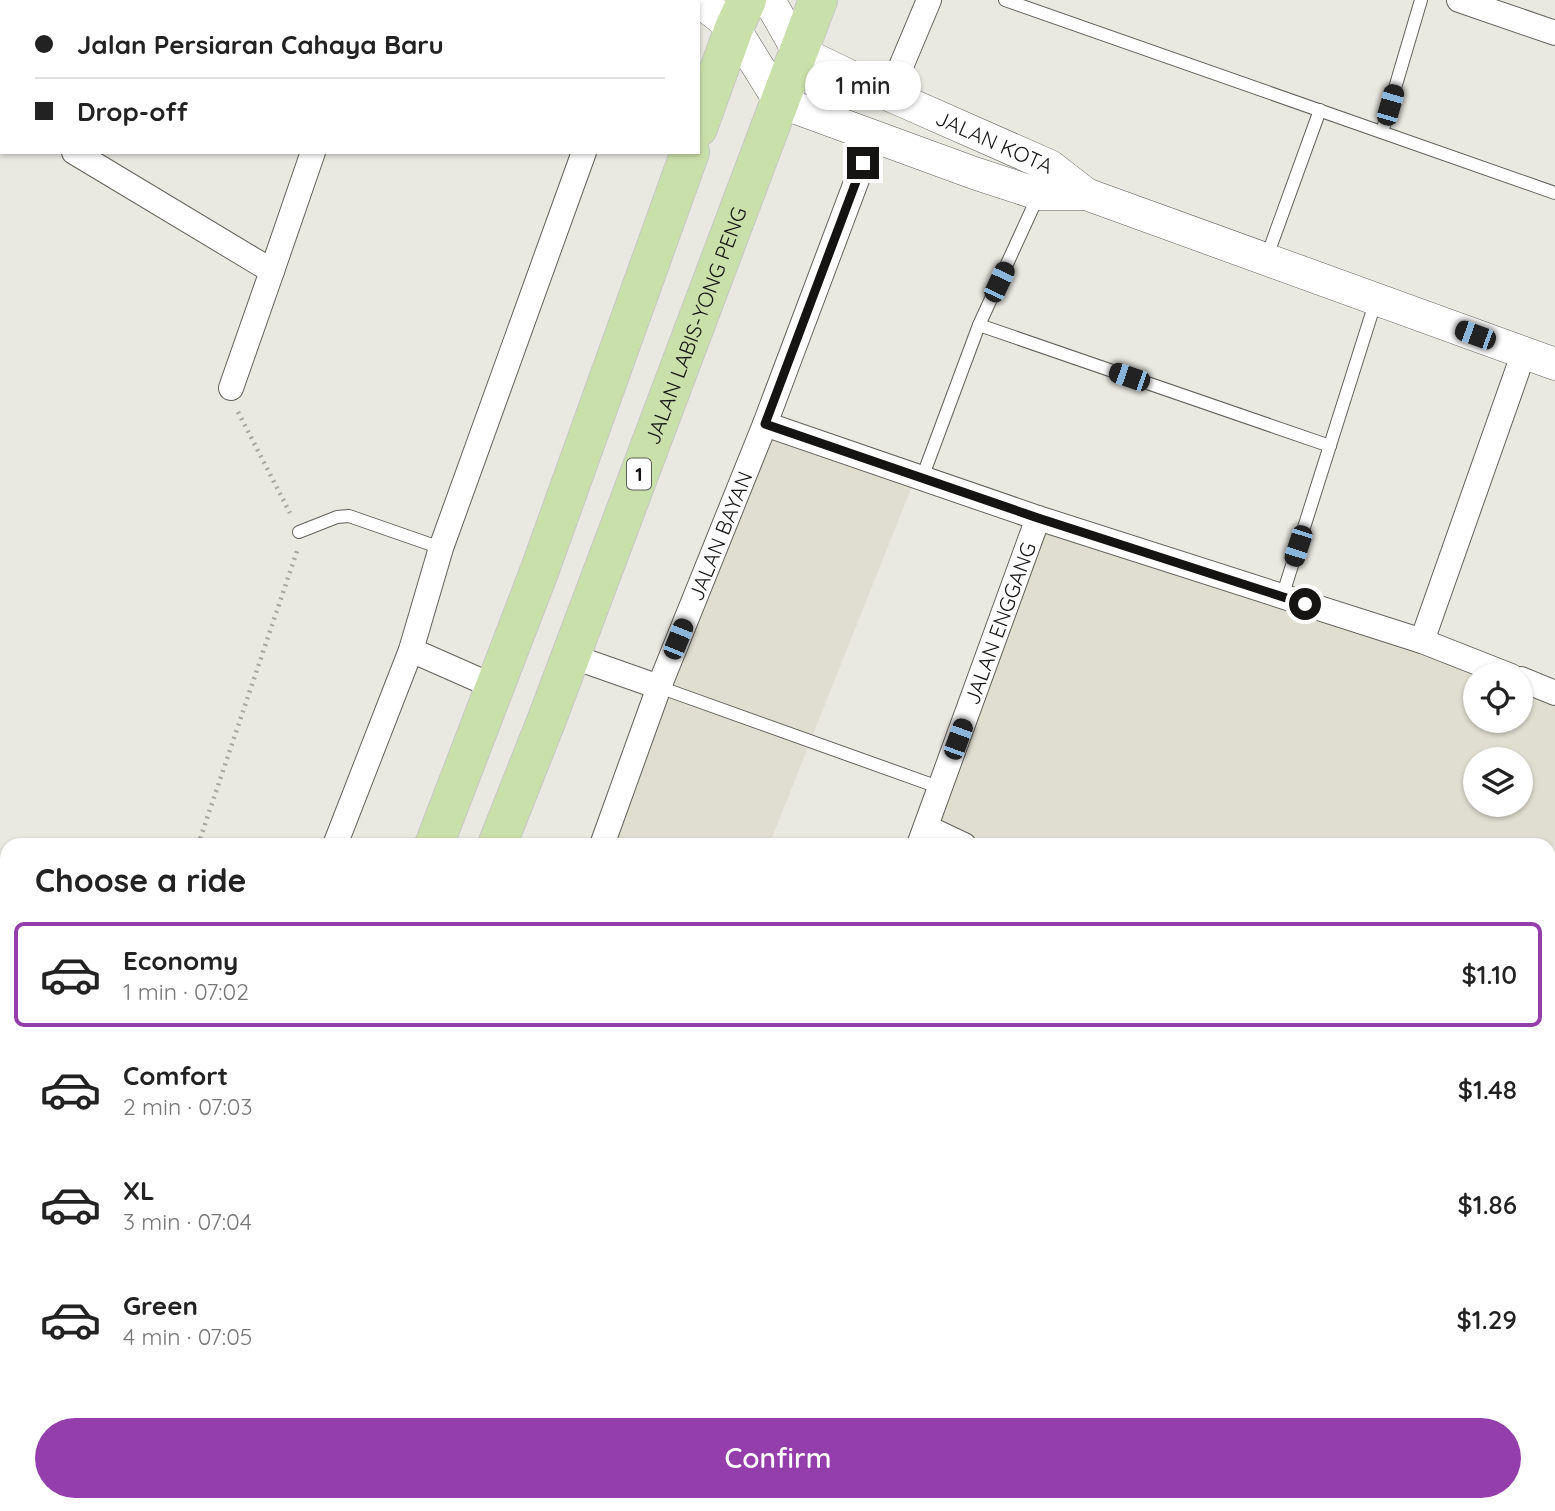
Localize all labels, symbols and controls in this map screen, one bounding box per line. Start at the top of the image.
text: Jalan Persiaran Cahaya Baru [77,28,444,61]
callout: 1 min [805,61,921,110]
text: 1 min [835,71,891,100]
car [1375,82,1406,128]
text: Drop-off [77,95,188,128]
street label: JALAN KOTA [932,104,1057,179]
route end [847,147,879,179]
street label: JALAN LABIS-YONG PENG [639,203,752,448]
car [981,259,1018,305]
car [1452,318,1499,352]
car [1106,360,1153,394]
road number: 1 [627,458,651,489]
street label: JALAN BAYAN [682,467,758,604]
car [1282,523,1315,569]
street label: JALAN ENGGANG [958,538,1041,708]
route start [1289,588,1321,620]
car [661,616,696,662]
map controls [1463,663,1533,817]
button: locate [1463,663,1533,733]
car [941,716,976,762]
button: layers [1463,747,1533,817]
text: Choose a ride [35,860,247,900]
icon: car [39,943,102,1006]
text: Economy [123,944,238,977]
text: $1.10 [1461,958,1517,991]
text: 1 min · 07:02 [123,977,249,1006]
icon: car [39,1058,102,1121]
text: Comfort [123,1059,228,1092]
text: $1.48 [1458,1073,1517,1106]
text: 2 min · 07:03 [123,1092,253,1121]
icon: car [39,1173,102,1236]
text: XL [123,1174,155,1207]
text: $1.86 [1458,1188,1517,1221]
text: 3 min · 07:04 [123,1207,252,1236]
icon: car [39,1288,102,1351]
text: Green [123,1289,198,1322]
text: $1.29 [1457,1303,1517,1336]
text: 4 min · 07:05 [123,1322,252,1351]
button: Confirm [35,1418,1521,1498]

